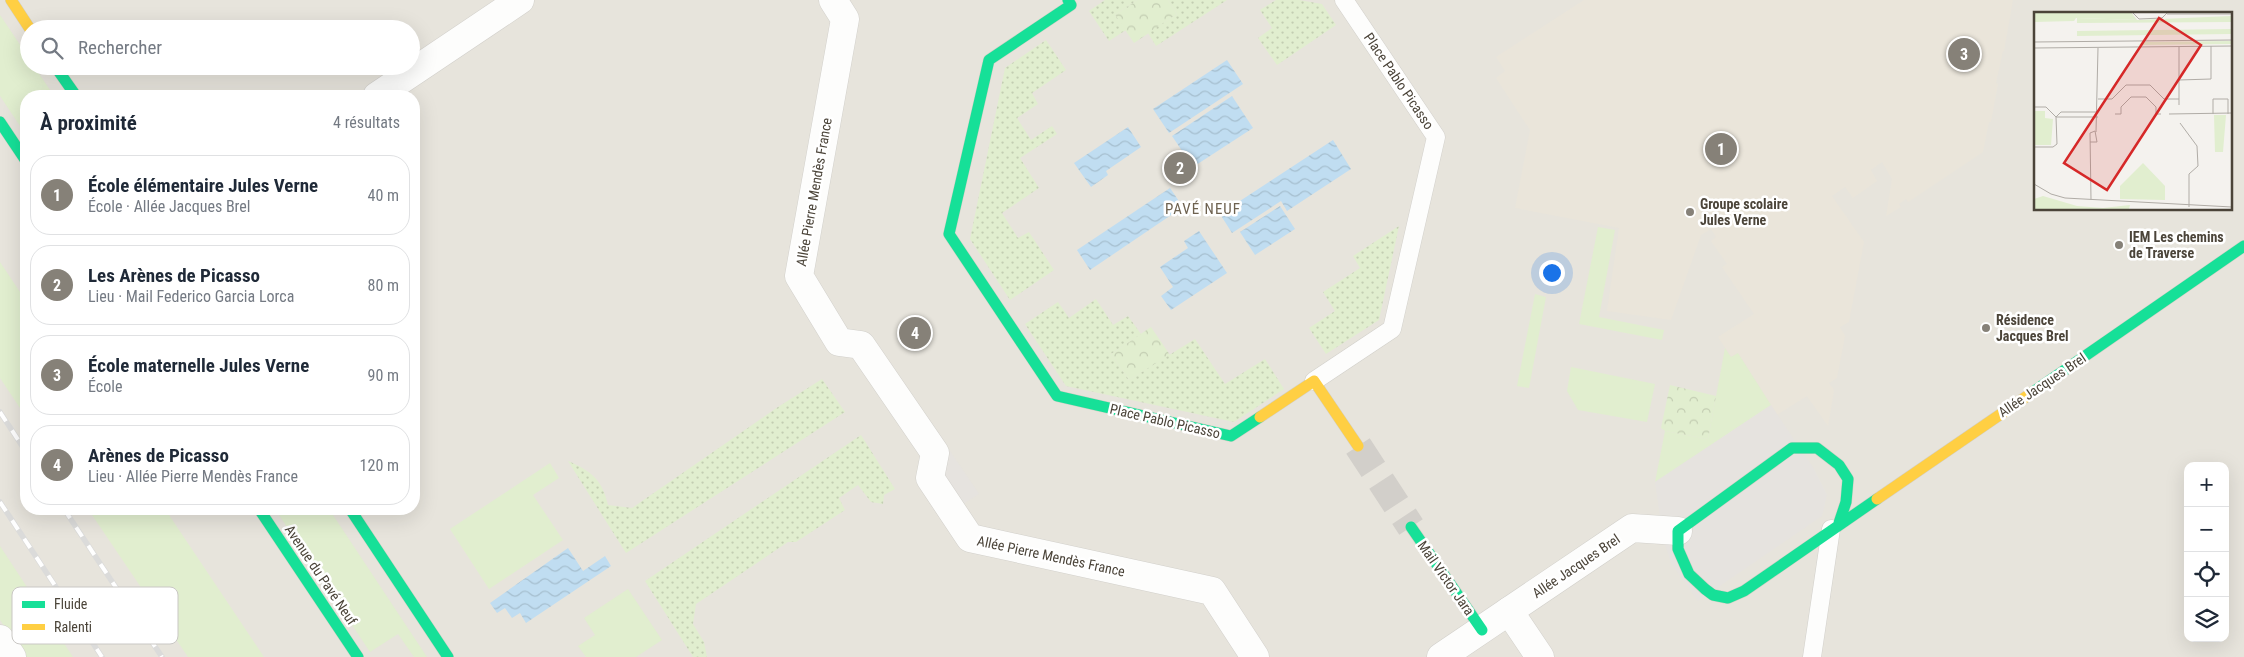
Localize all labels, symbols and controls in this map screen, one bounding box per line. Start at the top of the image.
inset map [2034,12,2232,210]
search box [20,20,420,75]
street label: Place Pablo Picasso [1361,30,1437,132]
icon: search [38,34,66,62]
pin: 3 [1948,35,1980,73]
text: Rechercher [78,36,162,59]
text: À proximité [40,111,137,135]
text: 4 résultats [333,113,400,132]
street label: Allée Pierre Mendès France [793,116,835,268]
pin: 1 [1705,130,1737,168]
pin: 2 [1164,149,1196,187]
text: École élémentaire Jules Verne [88,174,318,197]
text: 1 [53,186,61,205]
text: 40 m [367,186,399,205]
place label: Groupe scolaire Jules Verne [1700,196,1788,228]
text: École · Allée Jacques Brel [88,197,251,216]
district label: PAVÉ NEUF [1165,200,1241,218]
marker: Groupe scolaire Jules Verne [1684,206,1696,218]
place label: IEM Les chemins de Traverse [2129,229,2224,261]
marker: IEM Les chemins de Traverse [2113,239,2125,251]
your location [1539,260,1565,286]
text: Les Arènes de Picasso [88,264,260,287]
text: 2 [53,276,61,295]
text: 80 m [367,276,399,295]
text: Lieu · Mail Federico Garcia Lorca [88,287,294,306]
place label: Résidence Jacques Brel [1996,312,2069,344]
pin: 4 [899,314,931,352]
marker: Résidence Jacques Brel [1980,322,1992,334]
street label: Allée Jacques Brel [1995,350,2089,420]
text: École maternelle Jules Verne [88,354,309,377]
text: 3 [53,366,61,385]
text: 90 m [367,366,399,385]
text: École [88,377,122,396]
street label: Place Pablo Picasso [1108,401,1222,441]
text: Arènes de Picasso [88,444,229,467]
text: 4 [53,456,61,475]
text: 120 m [360,456,399,475]
map controls [2184,462,2229,642]
button: + [2184,462,2229,507]
text: Lieu · Allée Pierre Mendès France [88,467,298,486]
button: − [2184,507,2229,552]
street label: Avenue du Pavé Neuf [282,522,361,628]
street label: Allée Jacques Brel [1529,531,1623,601]
street label: Allée Pierre Mendès France [976,533,1127,580]
street label: Mail Victor Jara [1414,538,1478,618]
button: locate [2184,552,2229,597]
legend [12,587,178,644]
text: Fluide [54,596,88,612]
button: layers [2184,597,2229,642]
text: Ralenti [54,619,92,635]

